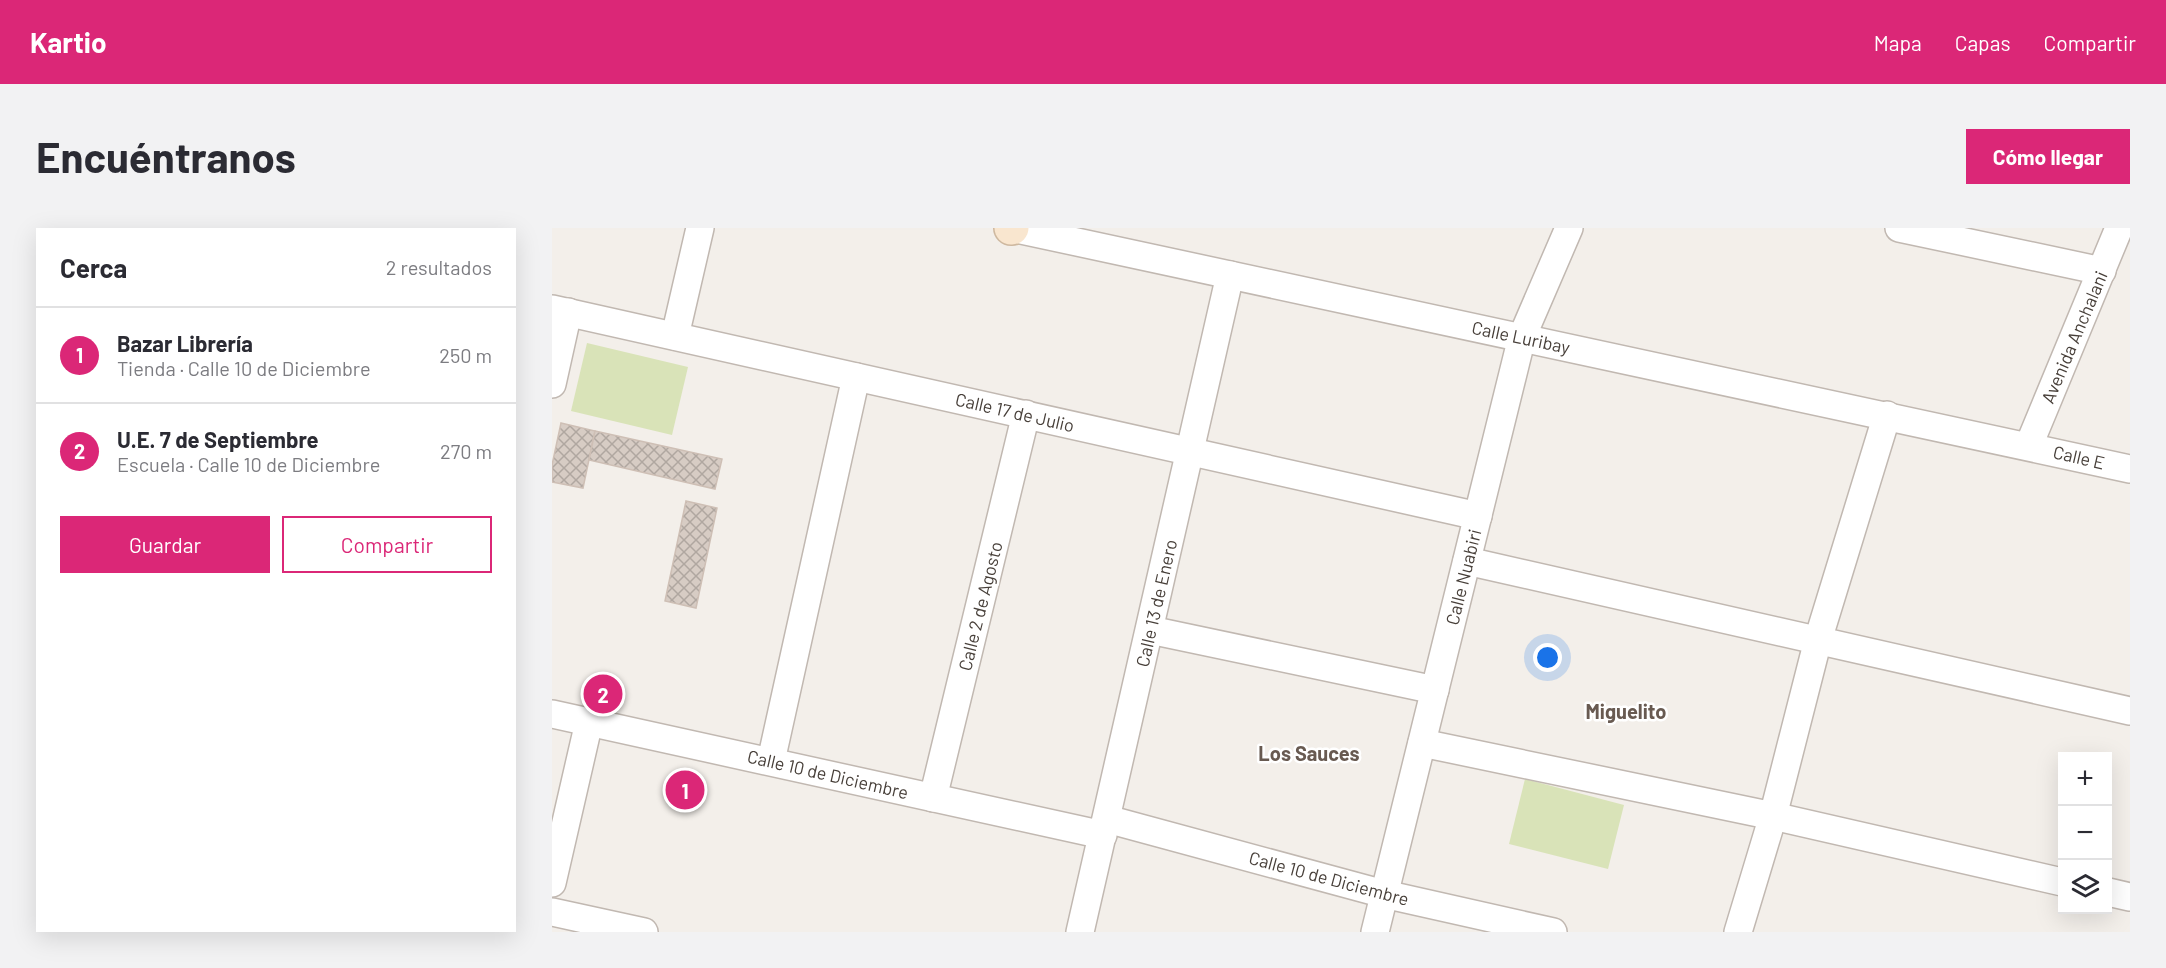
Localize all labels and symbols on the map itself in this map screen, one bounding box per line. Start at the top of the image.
street label: Avenida Anchalani [2036,268,2112,406]
street label: Calle Luribay [1470,316,1572,358]
street label: Calle 17 de Julio [953,388,1077,436]
street label: Calle E [2051,440,2107,474]
street label: Calle Nuabiri [1440,527,1486,627]
street label: Calle 13 de Enero [1131,537,1181,669]
street label: Calle 2 de Agosto [953,539,1007,673]
your location [1533,643,1562,672]
pin: 2 [584,672,622,716]
district label: Miguelito [1586,699,1666,723]
district label: Los Sauces [1258,741,1360,765]
street label: Calle 10 de Diciembre [745,745,911,803]
pin: 1 [666,768,704,812]
street label: Calle 10 de Diciembre [1247,846,1411,910]

